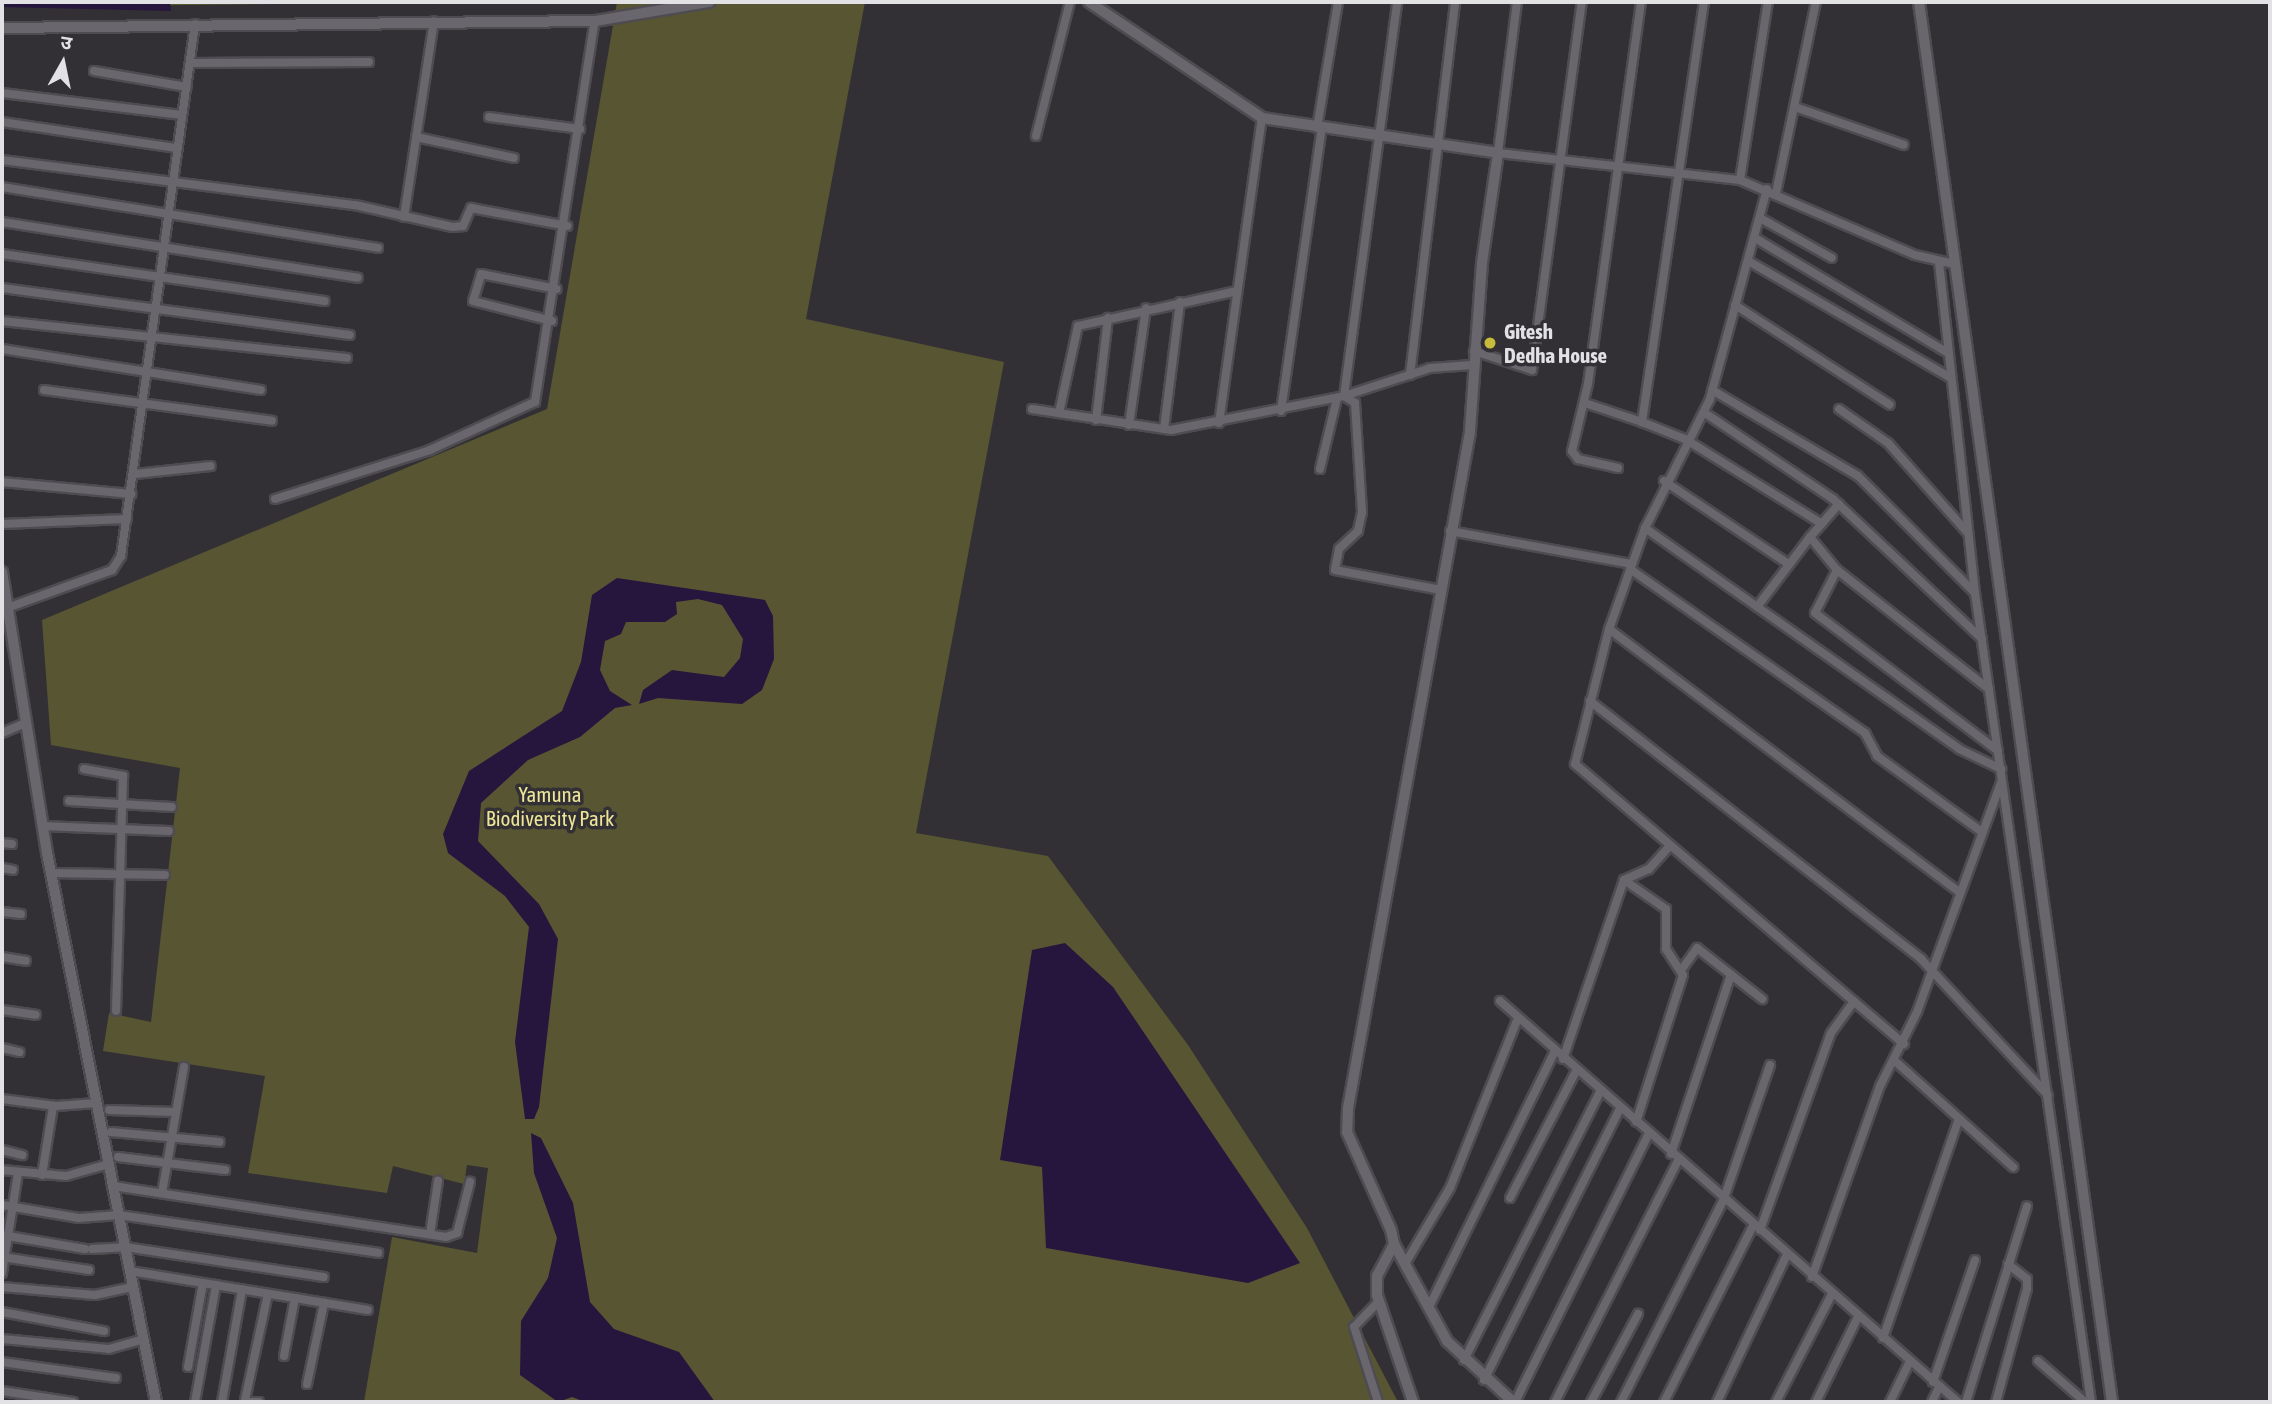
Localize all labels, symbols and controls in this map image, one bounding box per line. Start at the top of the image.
north arrow [28,28,98,98]
text: उ [59,31,73,54]
place label: Gitesh Dedha House [1504,318,1607,368]
marker: Gitesh Dedha House [1482,335,1498,351]
park label: Yamuna Biodiversity Park [486,781,614,831]

